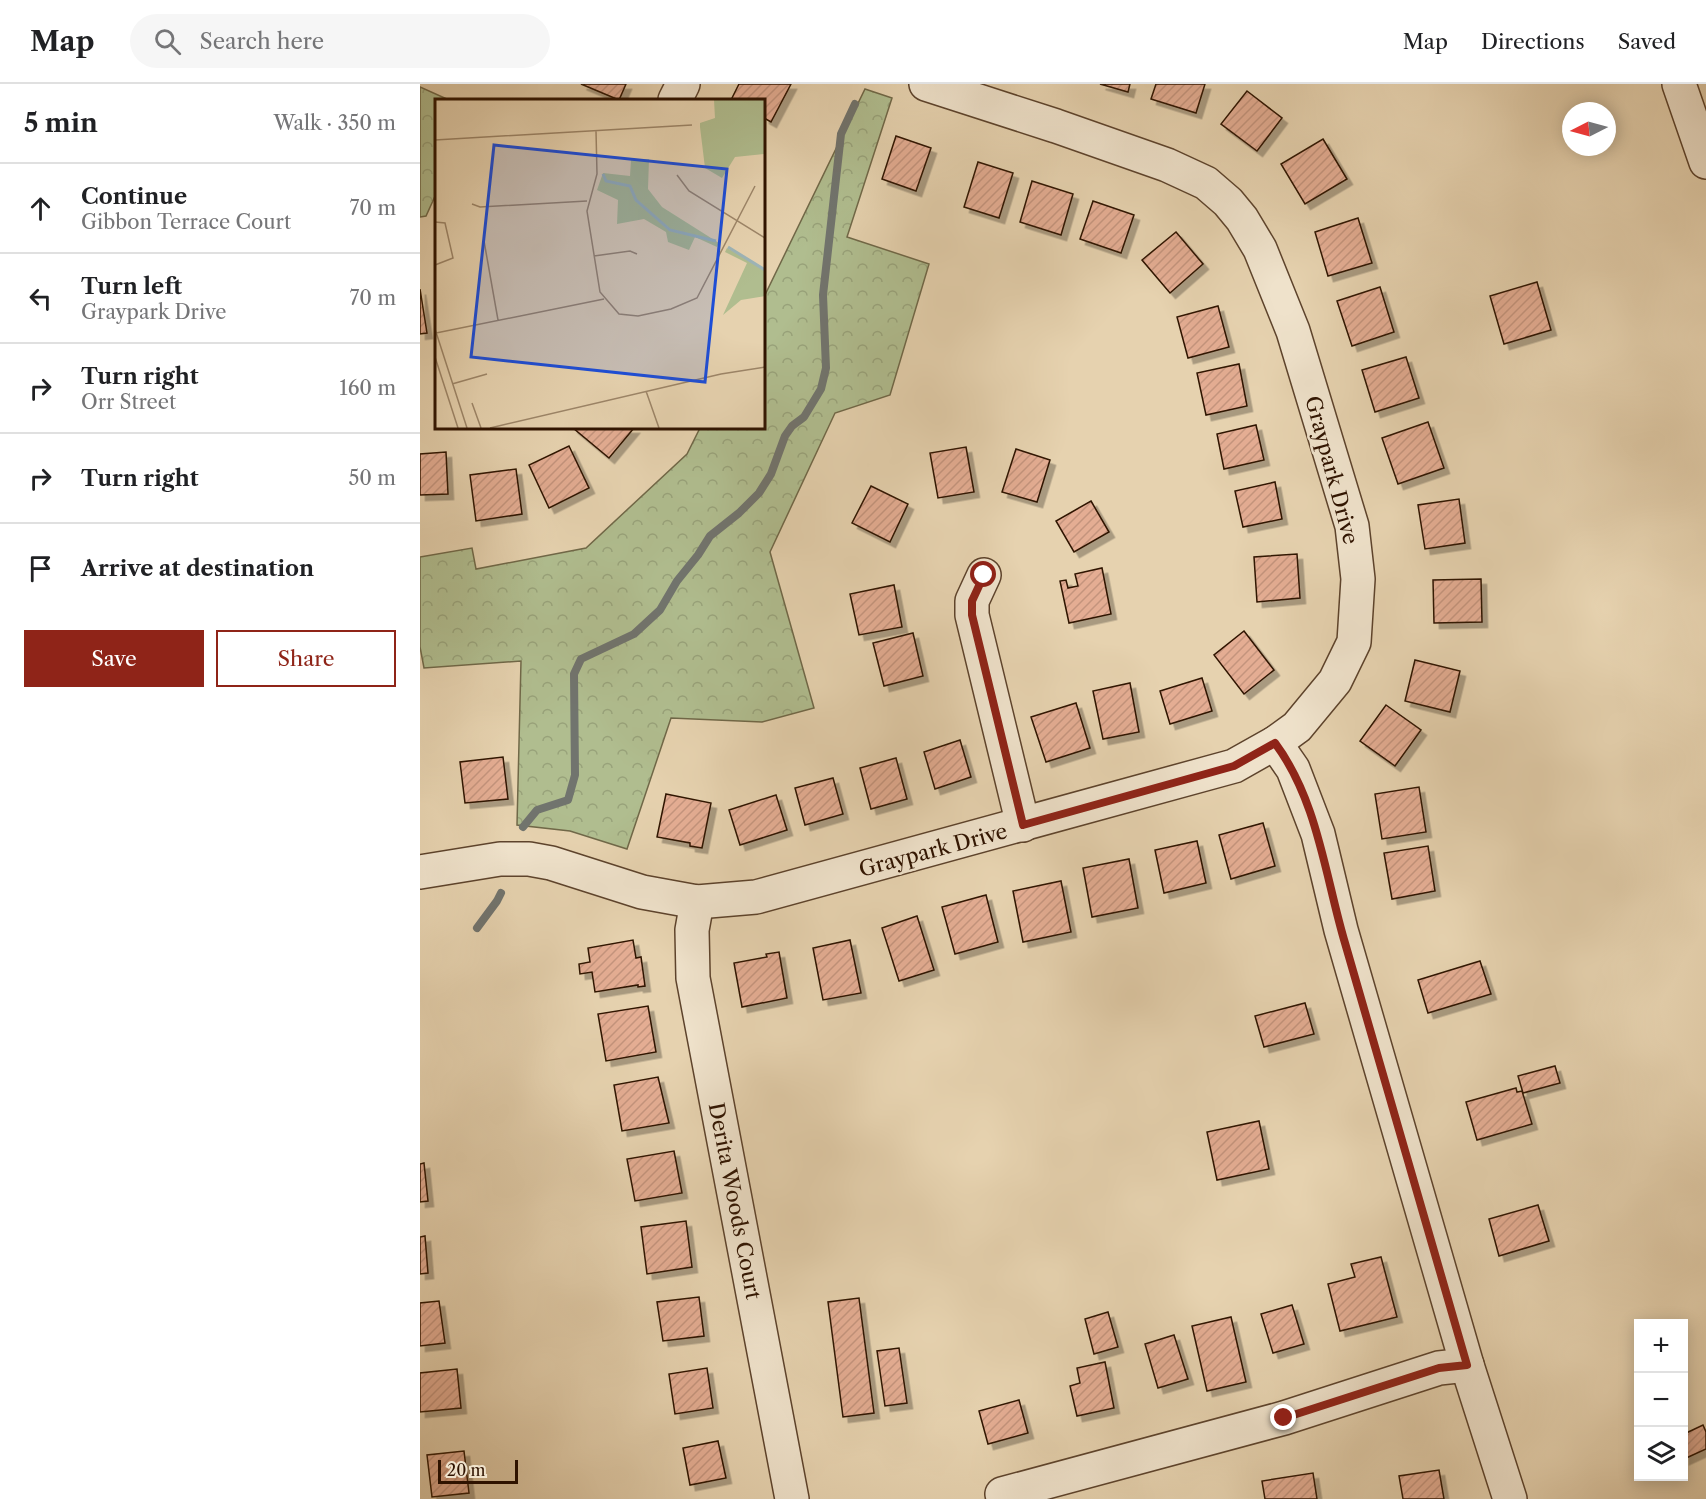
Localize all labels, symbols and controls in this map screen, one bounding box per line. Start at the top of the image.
search box [130,14,550,68]
text: Map [30,24,94,58]
icon: search [151,25,184,58]
text: Search here [199,28,324,55]
text: Map [1403,29,1448,54]
text: Directions [1481,29,1585,54]
text: Saved [1618,29,1676,54]
inset map [435,99,765,429]
north arrow [1562,102,1616,156]
text: 5 min [24,107,98,139]
text: Walk · 350 m [273,111,396,135]
text: Continue [81,183,187,210]
icon: ahead [24,192,57,225]
text: 70 m [350,196,396,220]
text: Gibbon Terrace Court [81,210,291,234]
text: Turn left [81,273,182,300]
icon: left [24,282,57,315]
text: 70 m [350,286,396,310]
text: Graypark Drive [81,300,226,324]
text: Turn right [81,363,199,390]
icon: right [24,372,57,405]
text: 160 m [339,376,396,400]
text: Orr Street [81,390,176,414]
street label: Graypark Drive [1300,393,1364,547]
icon: right [24,462,57,495]
text: Turn right [81,465,199,492]
text: 50 m [349,466,396,490]
icon: arrive [24,552,57,585]
text: Arrive at destination [81,555,314,582]
route start [970,561,996,587]
button: Save [24,630,204,687]
button: Share [216,630,396,687]
street label: Graypark Drive [856,818,1010,882]
street label: Derita Woods Court [704,1101,766,1302]
map controls [1634,1319,1688,1481]
button: + [1634,1319,1688,1373]
button: − [1634,1373,1688,1427]
route end [1270,1404,1296,1430]
button: layers [1634,1427,1688,1481]
scale bar [438,1457,518,1484]
text: 20 m [447,1460,486,1480]

